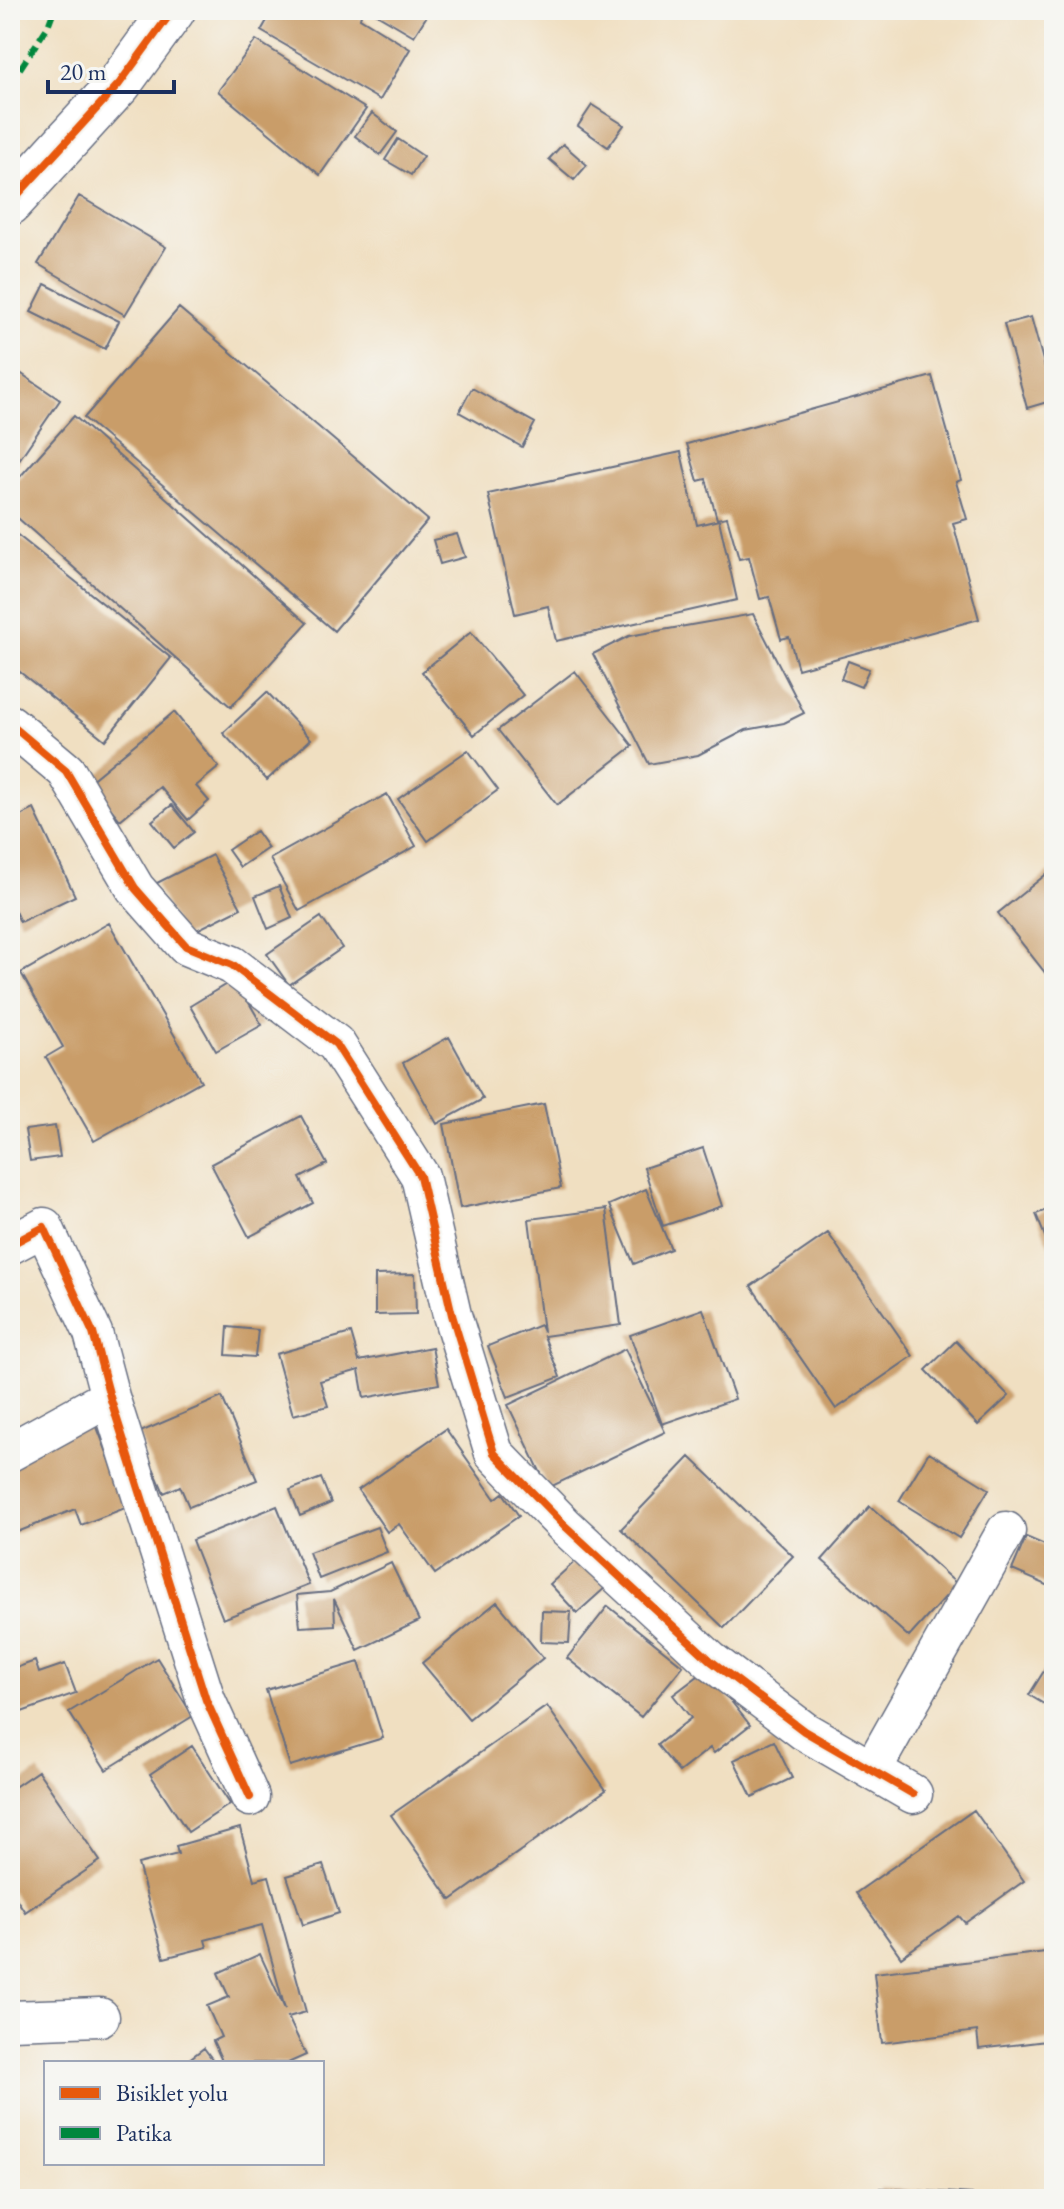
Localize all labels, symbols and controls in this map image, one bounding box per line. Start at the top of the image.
scale bar [48,44,174,94]
text: 20 m [60,56,107,87]
legend [44,2061,324,2165]
text: Bisiklet yolu [116,2077,229,2108]
text: Patika [116,2117,172,2148]

